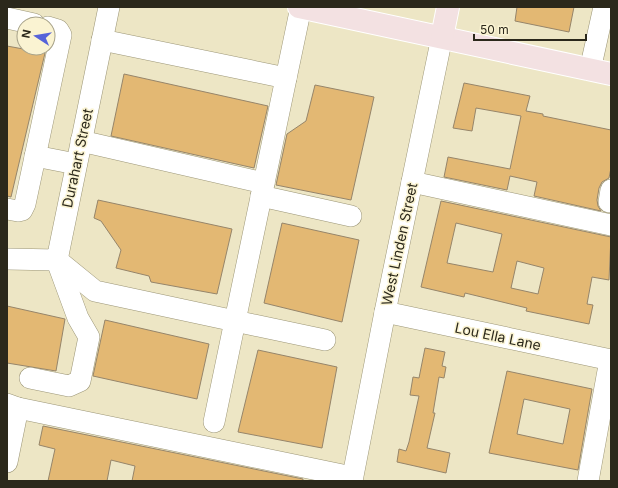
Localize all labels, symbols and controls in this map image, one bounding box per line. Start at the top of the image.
north arrow [16,16,56,56]
scale bar [474,16,586,42]
text: 50 m [480,22,509,37]
text: N [18,28,34,39]
street label: Durahart Street [58,106,96,209]
street label: West Linden Street [378,181,420,307]
street label: Lou Ella Lane [453,319,543,353]

